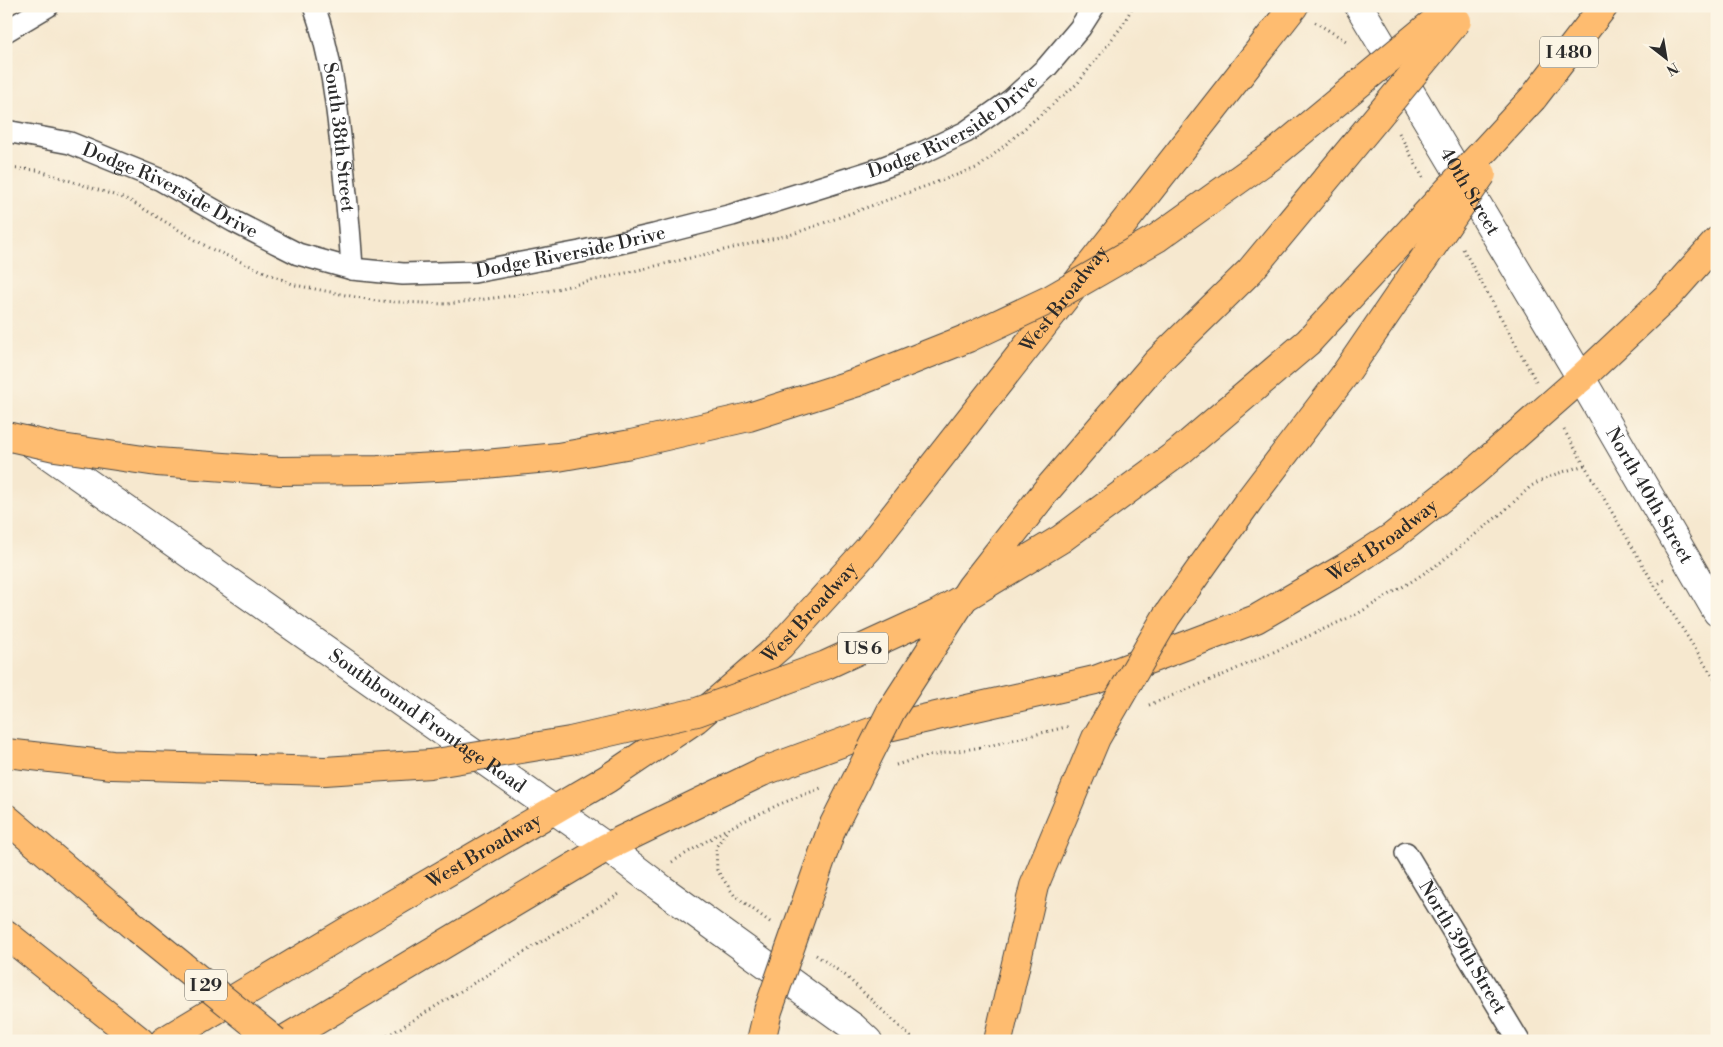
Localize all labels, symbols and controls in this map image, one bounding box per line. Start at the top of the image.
north arrow [1640,32,1690,82]
road number: I 480 [1540,36,1598,68]
text: N [1663,58,1682,79]
street label: South 38th Street [318,60,360,213]
street label: Dodge Riverside Drive [865,70,1043,184]
street label: Dodge Riverside Drive [79,137,262,244]
street label: 40th Street [1434,143,1505,240]
street label: Dodge Riverside Drive [474,221,668,283]
street label: West Broadway [1014,240,1114,358]
street label: North 40th Street [1600,423,1698,568]
street label: West Broadway [1322,493,1443,588]
street label: West Broadway [756,556,863,669]
road number: US 6 [838,632,888,664]
street label: Southbound Frontage Road [324,643,531,798]
street label: West Broadway [421,808,546,894]
street label: North 39th Street [1413,876,1512,1019]
road number: I 29 [185,970,227,1000]

